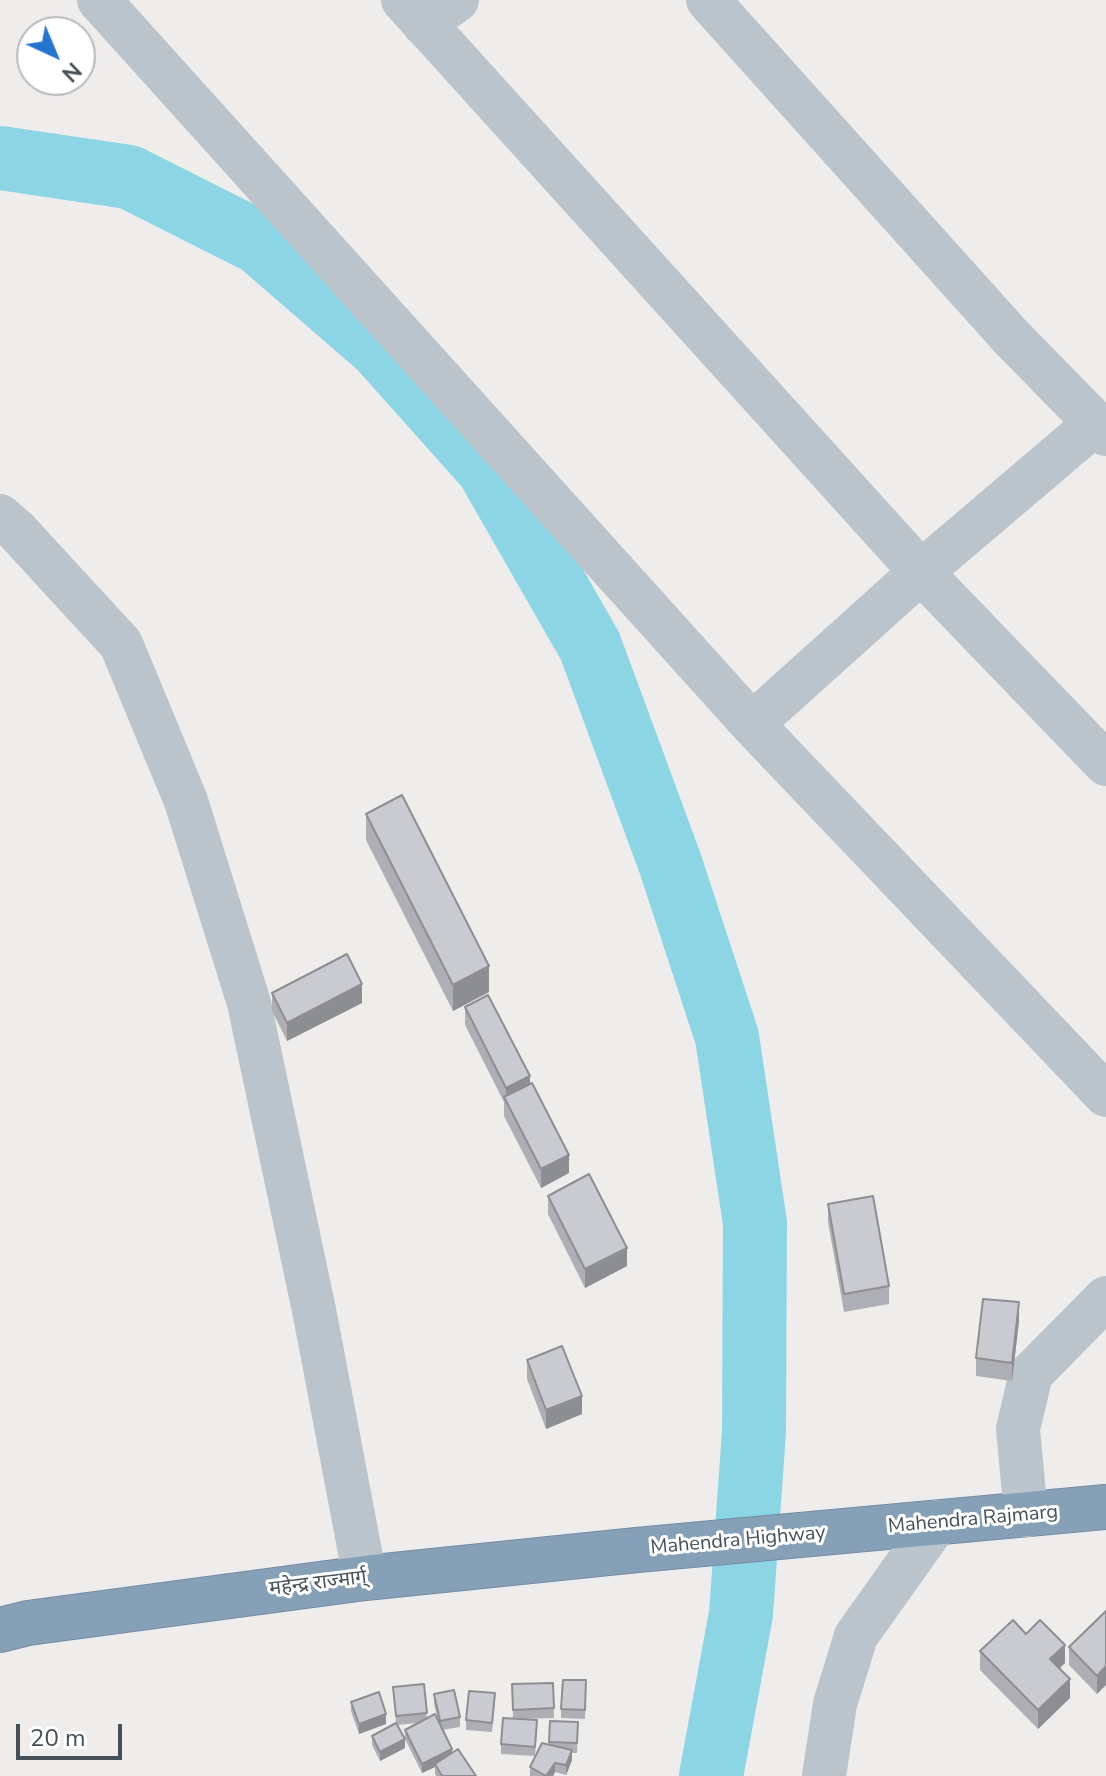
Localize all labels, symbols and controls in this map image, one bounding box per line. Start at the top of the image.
north arrow [16,16,96,96]
text: N [55,55,88,88]
street label: Mahendra Rajmarg [887,1501,1059,1539]
street label: Mahendra Highway [649,1521,827,1561]
street label: महेन्द्र राज्मार्ग् [268,1566,368,1602]
scale bar [20,1708,126,1758]
text: 20 m [30,1722,86,1754]

